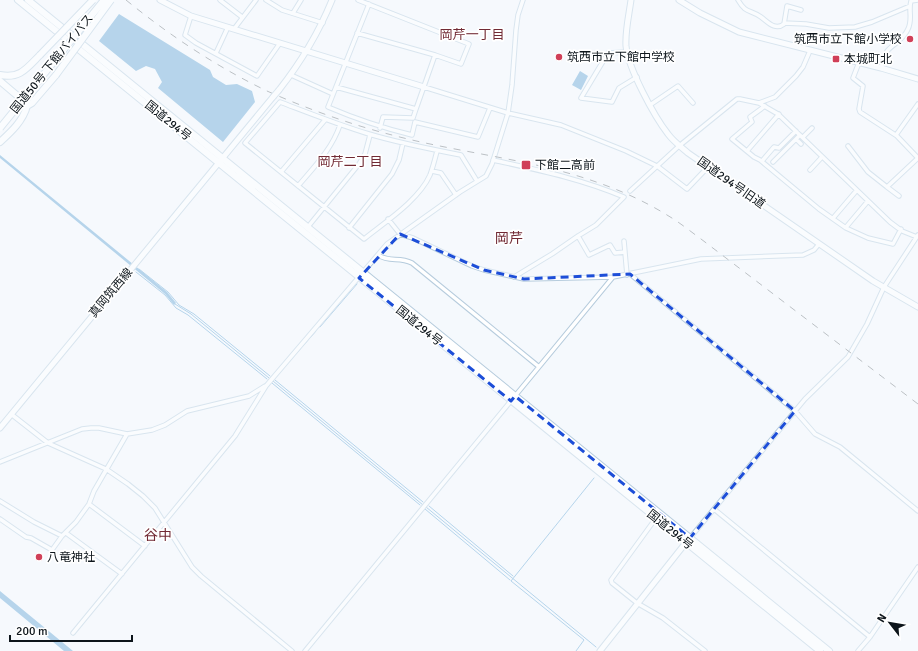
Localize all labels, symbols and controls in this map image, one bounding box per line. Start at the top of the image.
street label: 国道50号 下館バイパス [7,11,97,117]
district label: 岡芹一丁目 [439,27,505,43]
place label: 筑西市立下館小学校 [794,32,902,47]
marker: 筑西市立下館小学校 [905,34,915,44]
place label: 筑西市立下館中学校 [567,50,675,65]
marker: 筑西市立下館中学校 [554,52,564,62]
place label: 本城町北 [844,52,892,67]
marker: 本城町北 [831,54,841,64]
street label: 国道294号 [142,98,194,144]
district label: 岡芹二丁目 [317,154,383,170]
street label: 国道294号旧道 [694,154,768,212]
place label: 下館二高前 [535,158,595,173]
marker: 下館二高前 [520,159,532,171]
district label: 岡芹 [495,230,523,247]
street label: 真岡筑西線 [86,265,136,321]
street label: 国道294号 [393,303,445,349]
street label: 国道294号 [644,507,696,553]
district label: 谷中 [144,527,172,544]
place label: 八竜神社 [47,550,95,565]
marker: 八竜神社 [34,552,44,562]
north arrow [870,603,910,643]
text: N [874,611,889,625]
scale bar [10,617,132,643]
text: 200 m [16,624,48,639]

